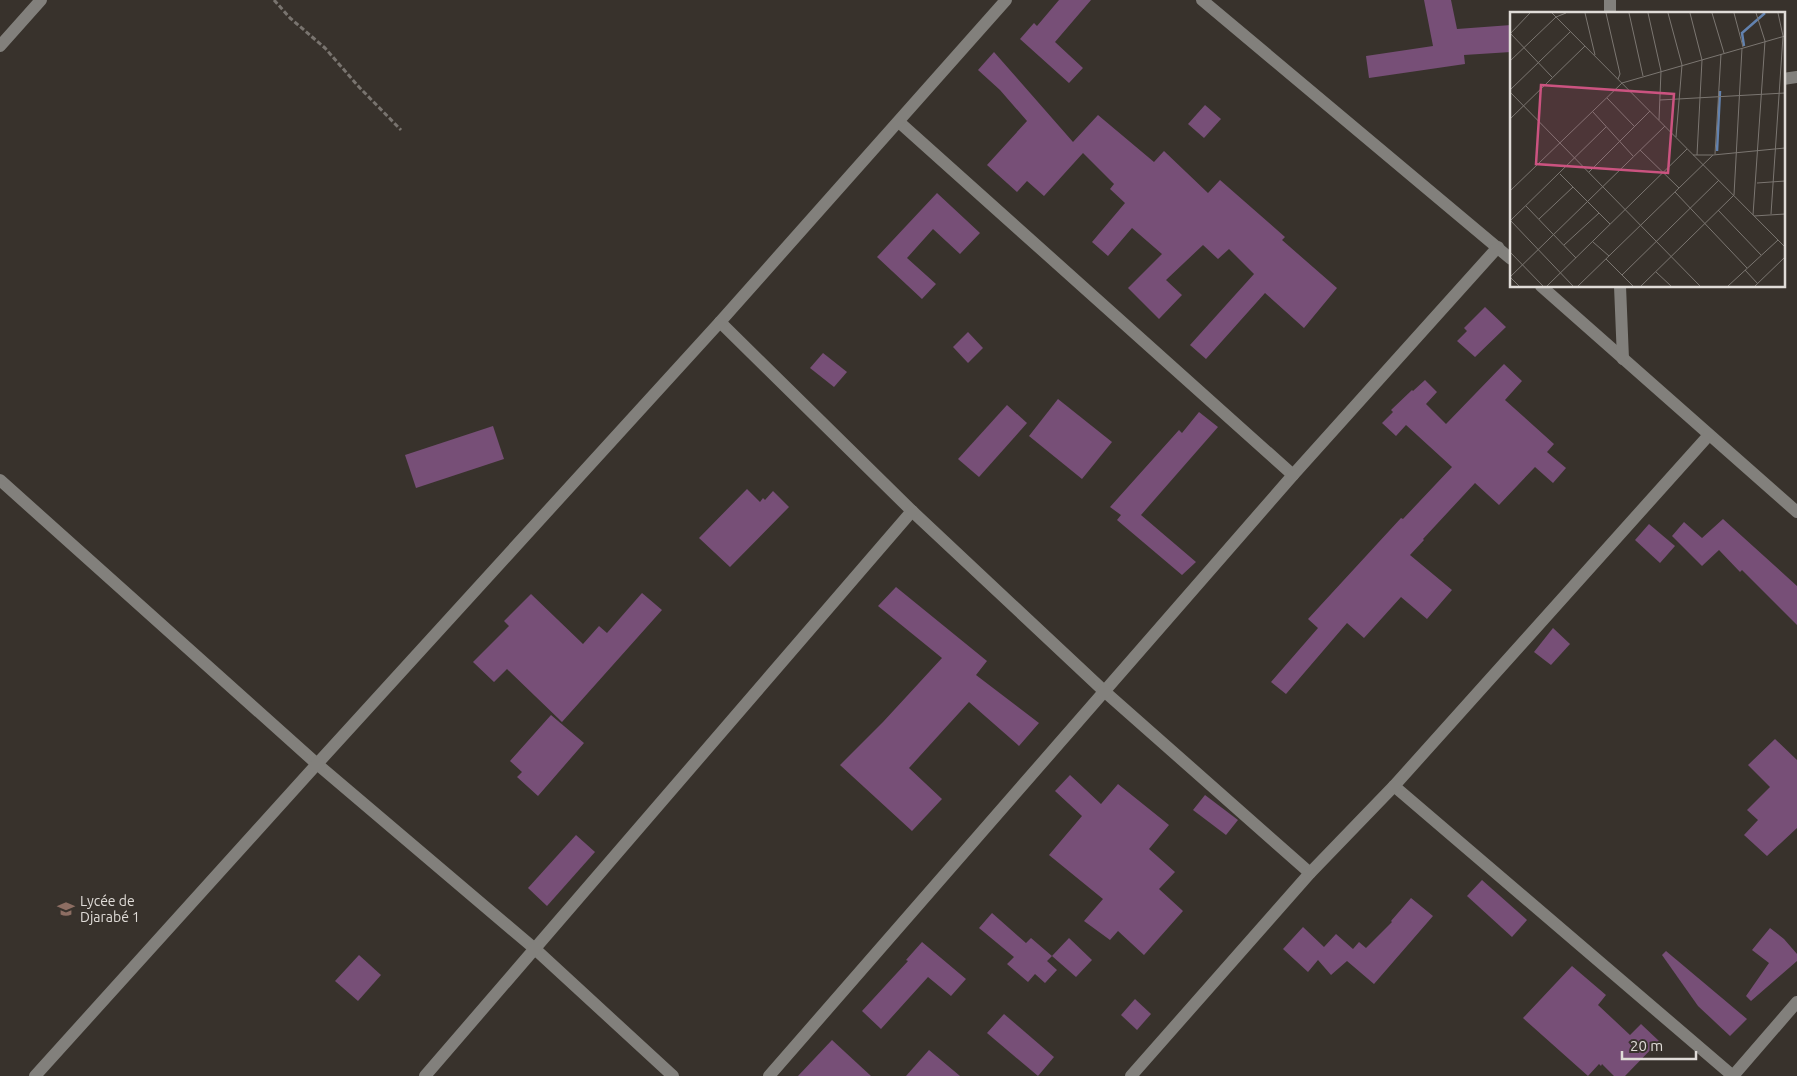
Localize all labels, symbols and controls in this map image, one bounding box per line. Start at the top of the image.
inset map [1510,12,1784,288]
place label: Lycée de Djarabé 1 [80,893,140,925]
school or university icon: Lycée de Djarabé 1 [56,899,76,919]
scale bar [1622,1028,1696,1060]
text: 20 m [1630,1037,1663,1054]

